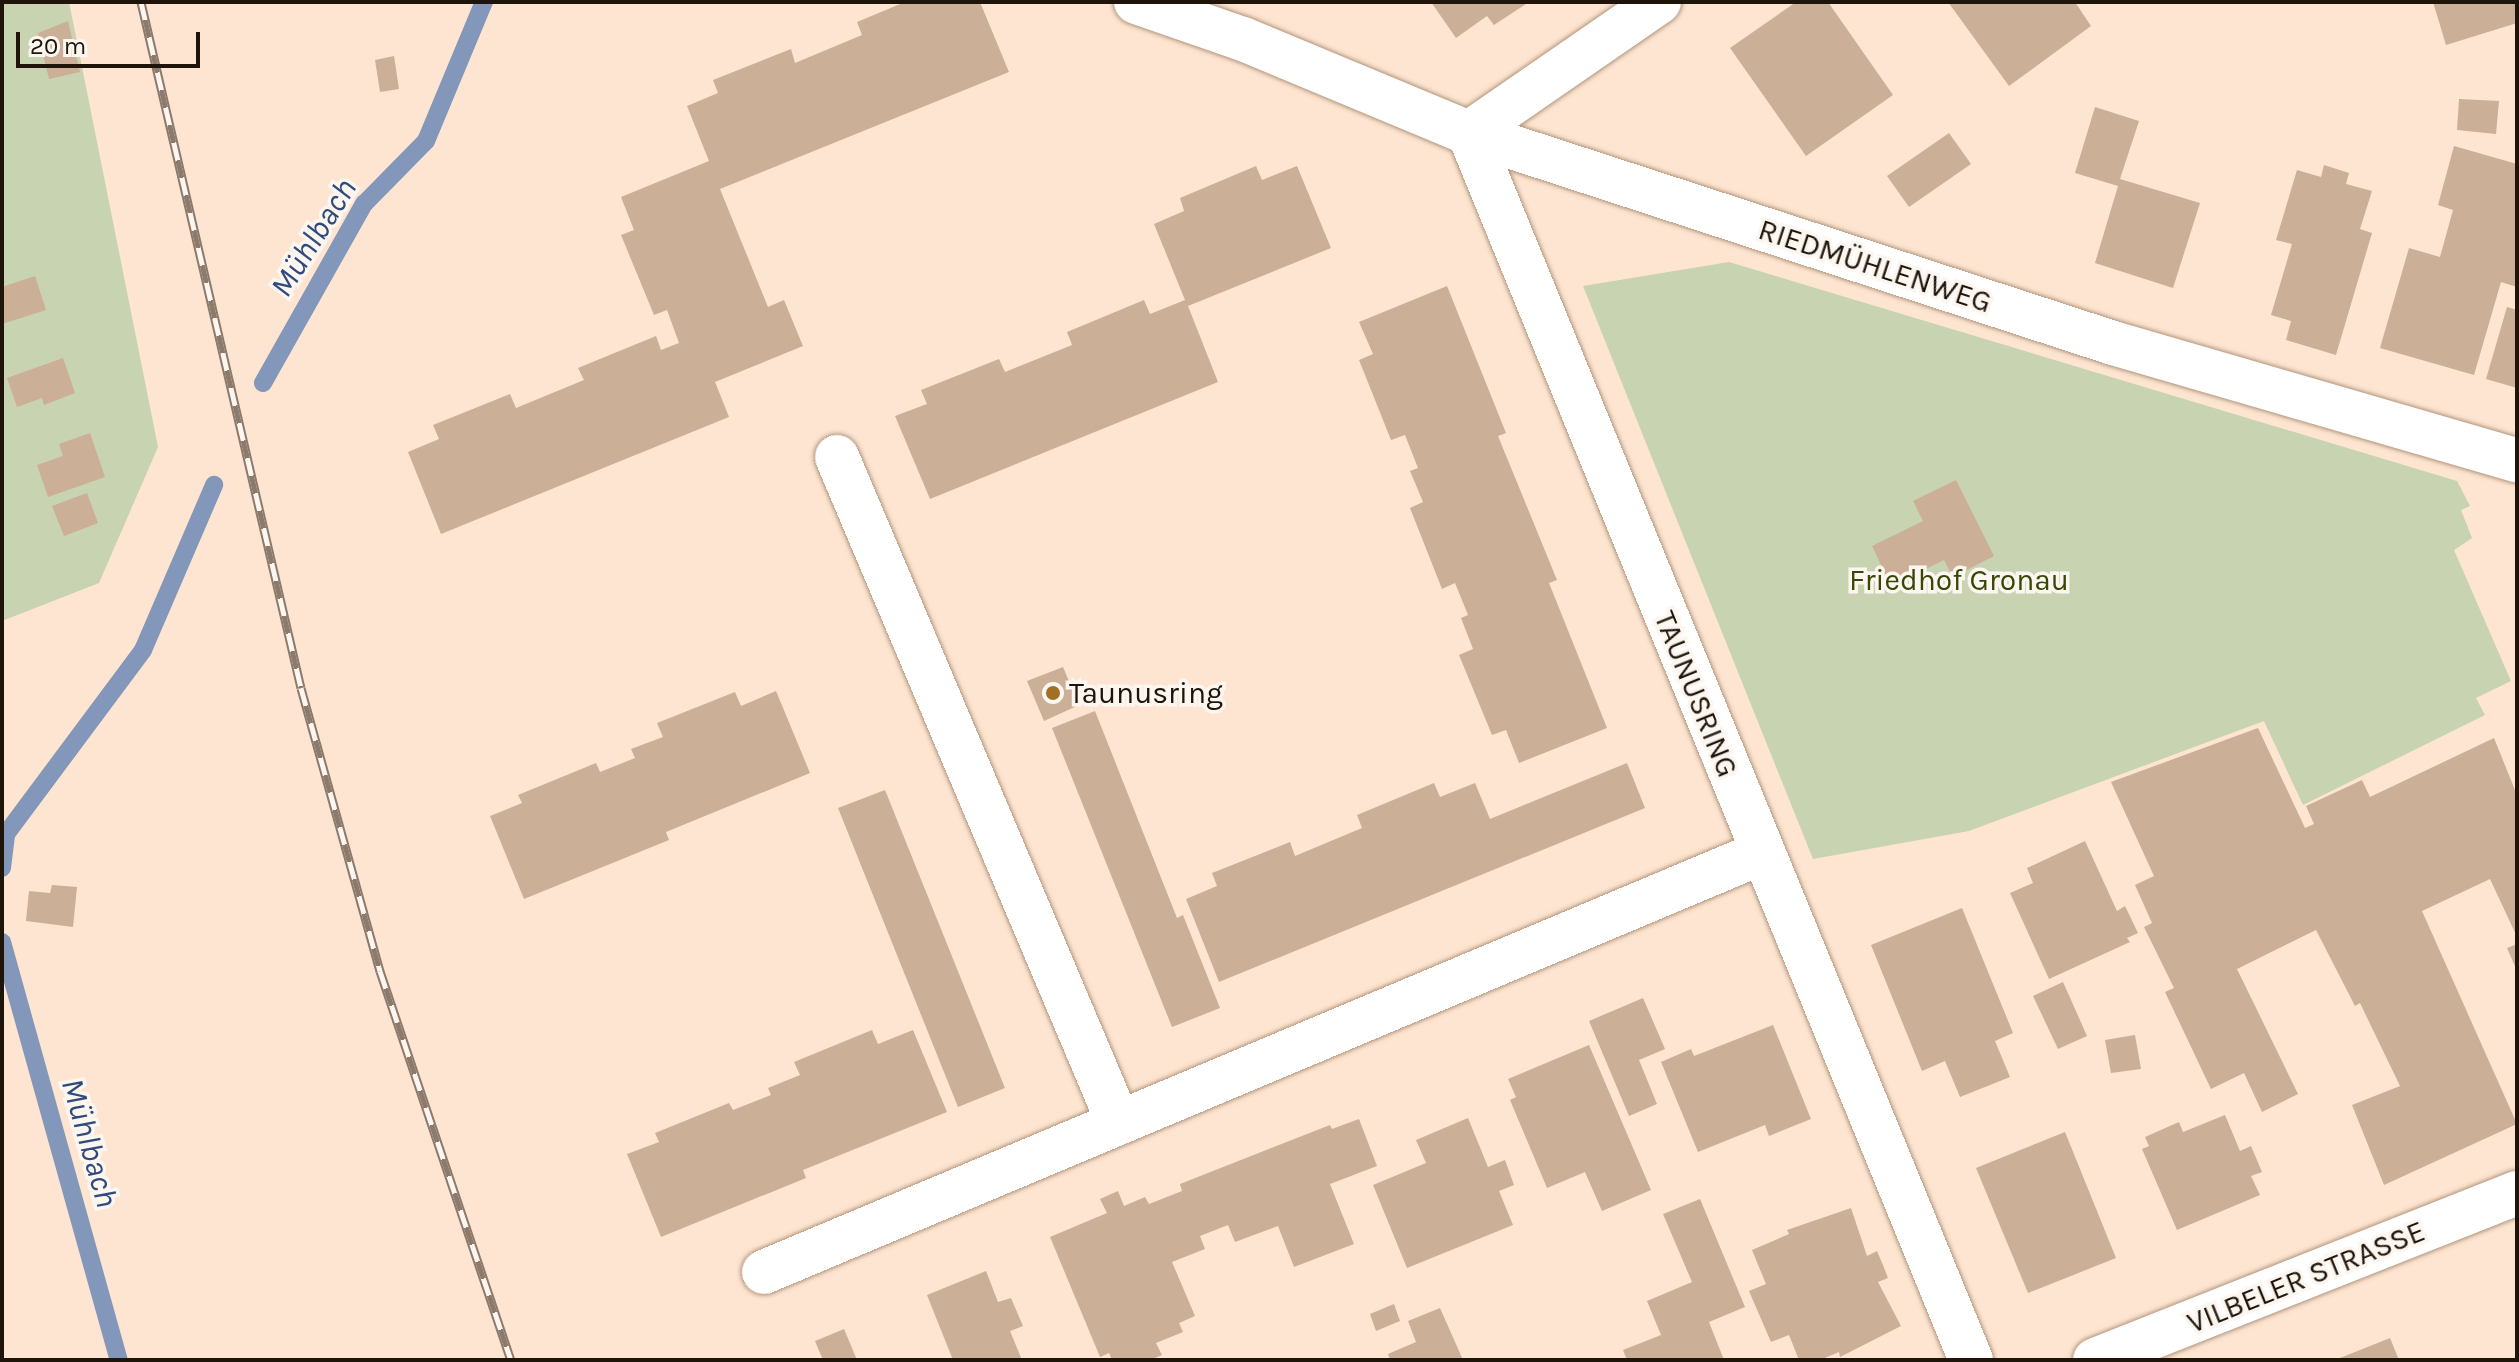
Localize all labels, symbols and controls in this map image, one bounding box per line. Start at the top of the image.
scale bar [20,16,204,66]
text: 20 m [30,32,86,60]
water label: Mühlbach [263,172,365,304]
street label: RIEDMÜHLENWEG [1754,211,1996,321]
park label: Friedhof Gronau [1849,562,2069,598]
street label: TAUNUSRING [1646,606,1746,782]
place label: Taunusring [1069,675,1223,711]
marker: Taunusring [1044,684,1062,702]
water label: Mühlbach [52,1074,126,1212]
street label: VILBELER STRASSE [2182,1213,2430,1341]

